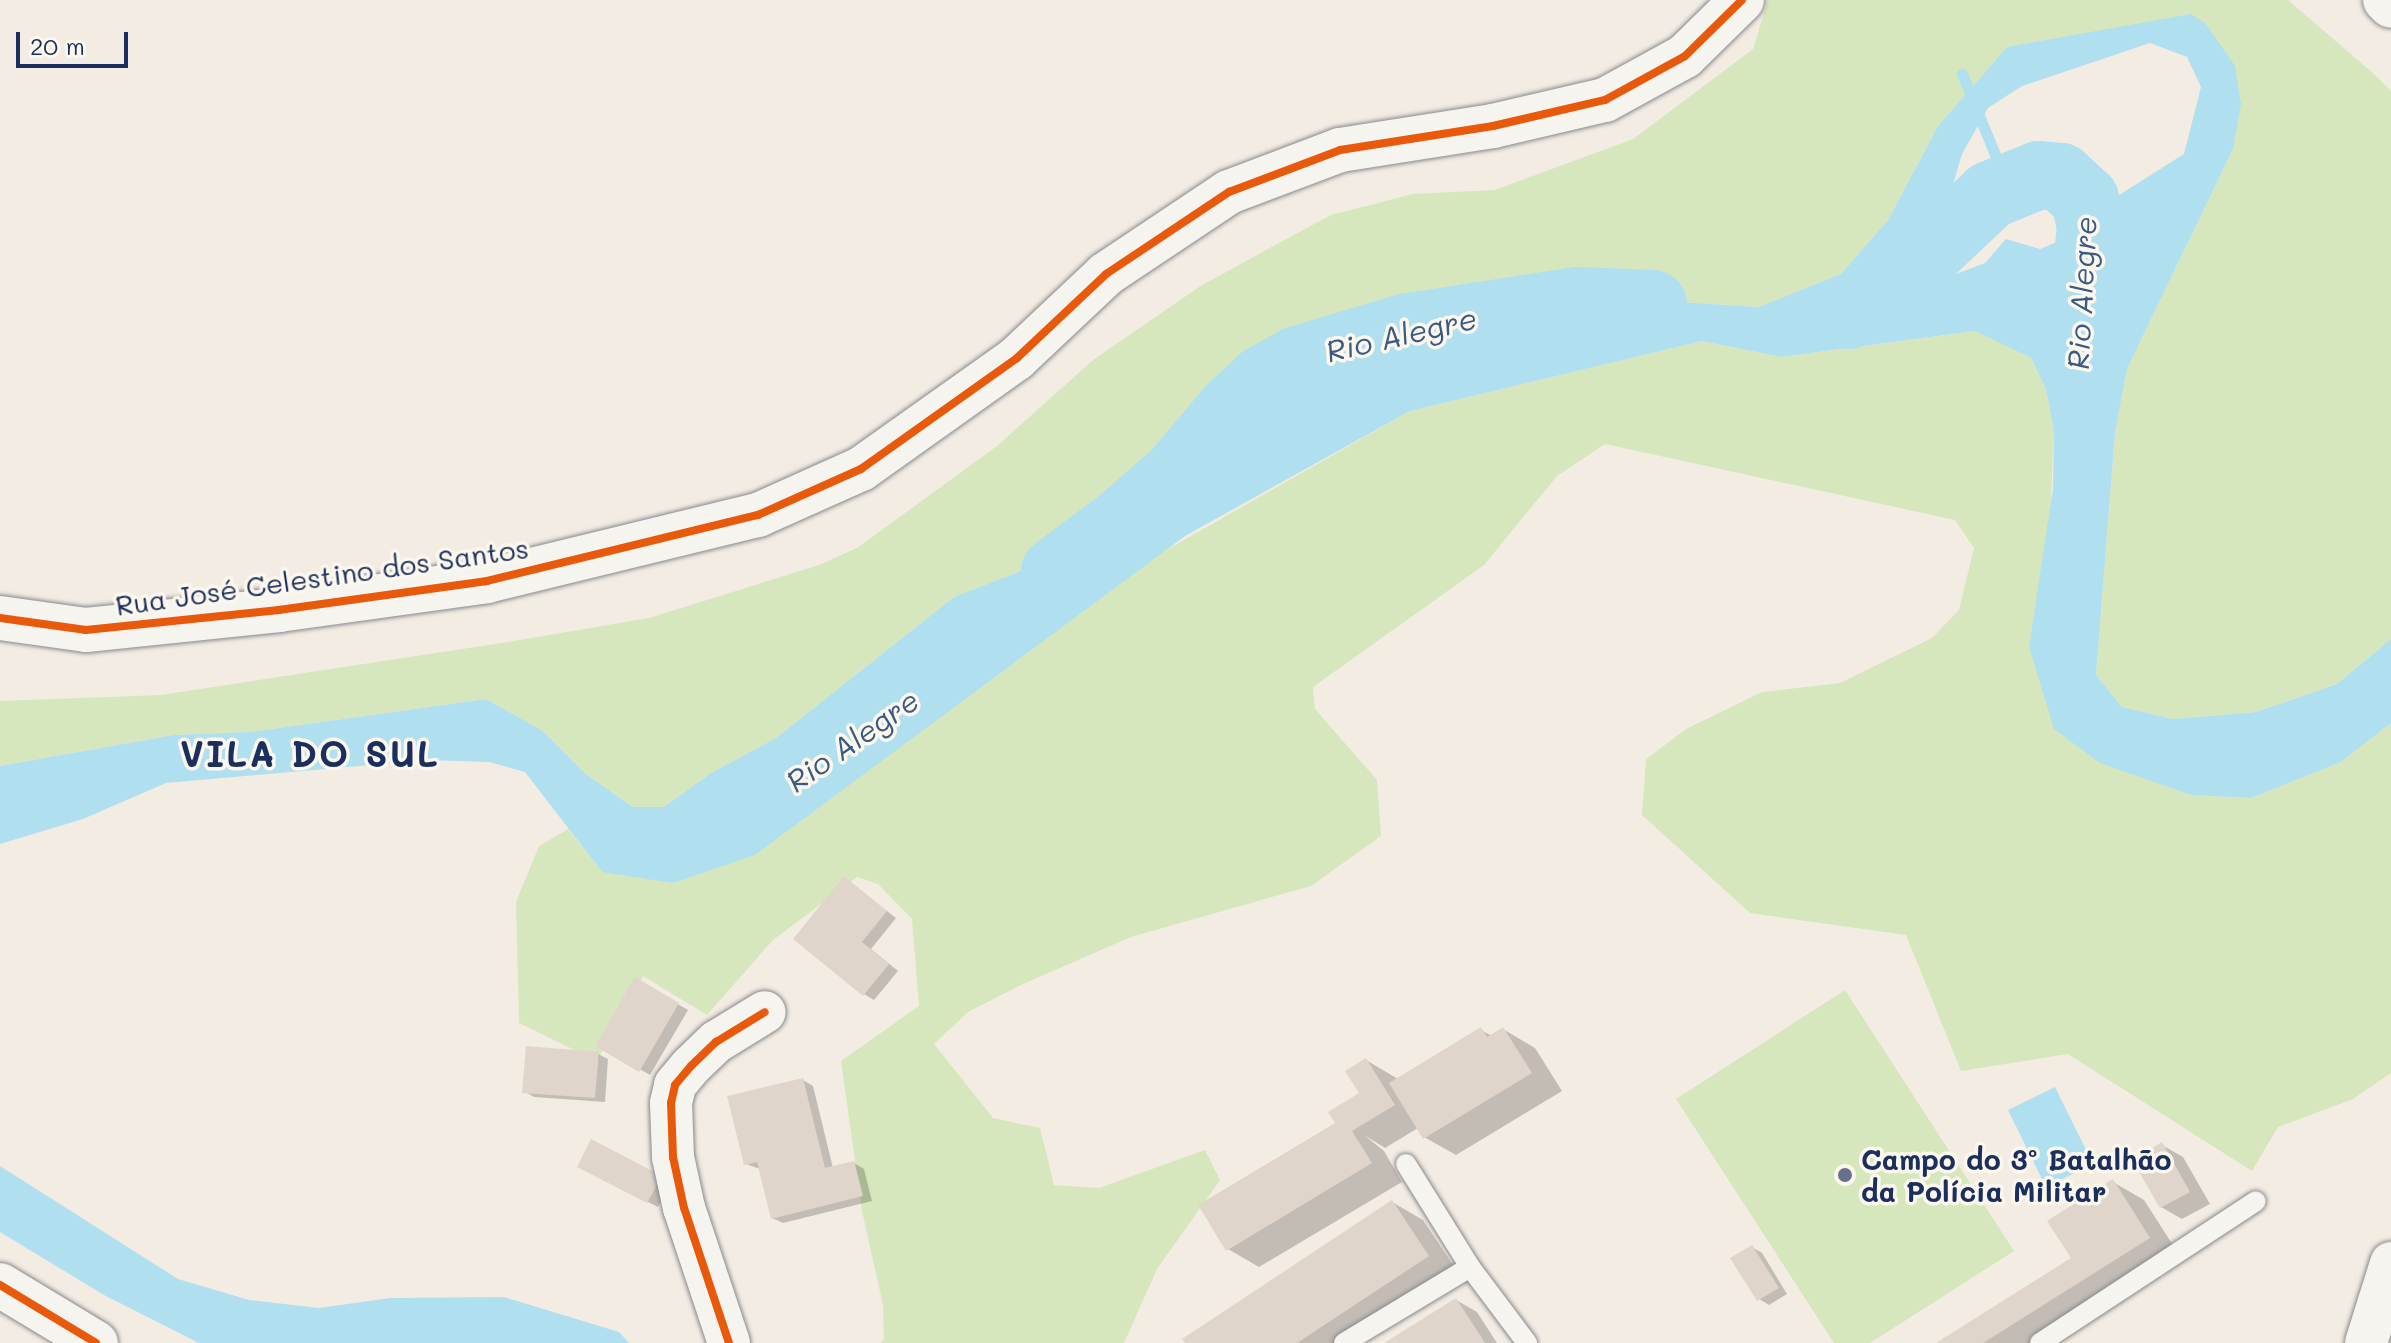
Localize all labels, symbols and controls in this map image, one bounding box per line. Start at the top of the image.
scale bar [20,16,132,66]
text: 20 m [30,30,85,61]
water label: Rio Alegre [2059,215,2103,371]
water label: Rio Alegre [1322,299,1480,369]
street label: Rua José Celestino dos Santos [113,530,531,622]
water label: Rio Alegre [779,681,925,799]
district label: VILA DO SUL [180,731,440,775]
place label: Campo do 3º Batalhão da Polícia Militar [1861,1142,2172,1208]
marker: Campo do 3º Batalhão da Polícia Militar [1836,1166,1854,1184]

